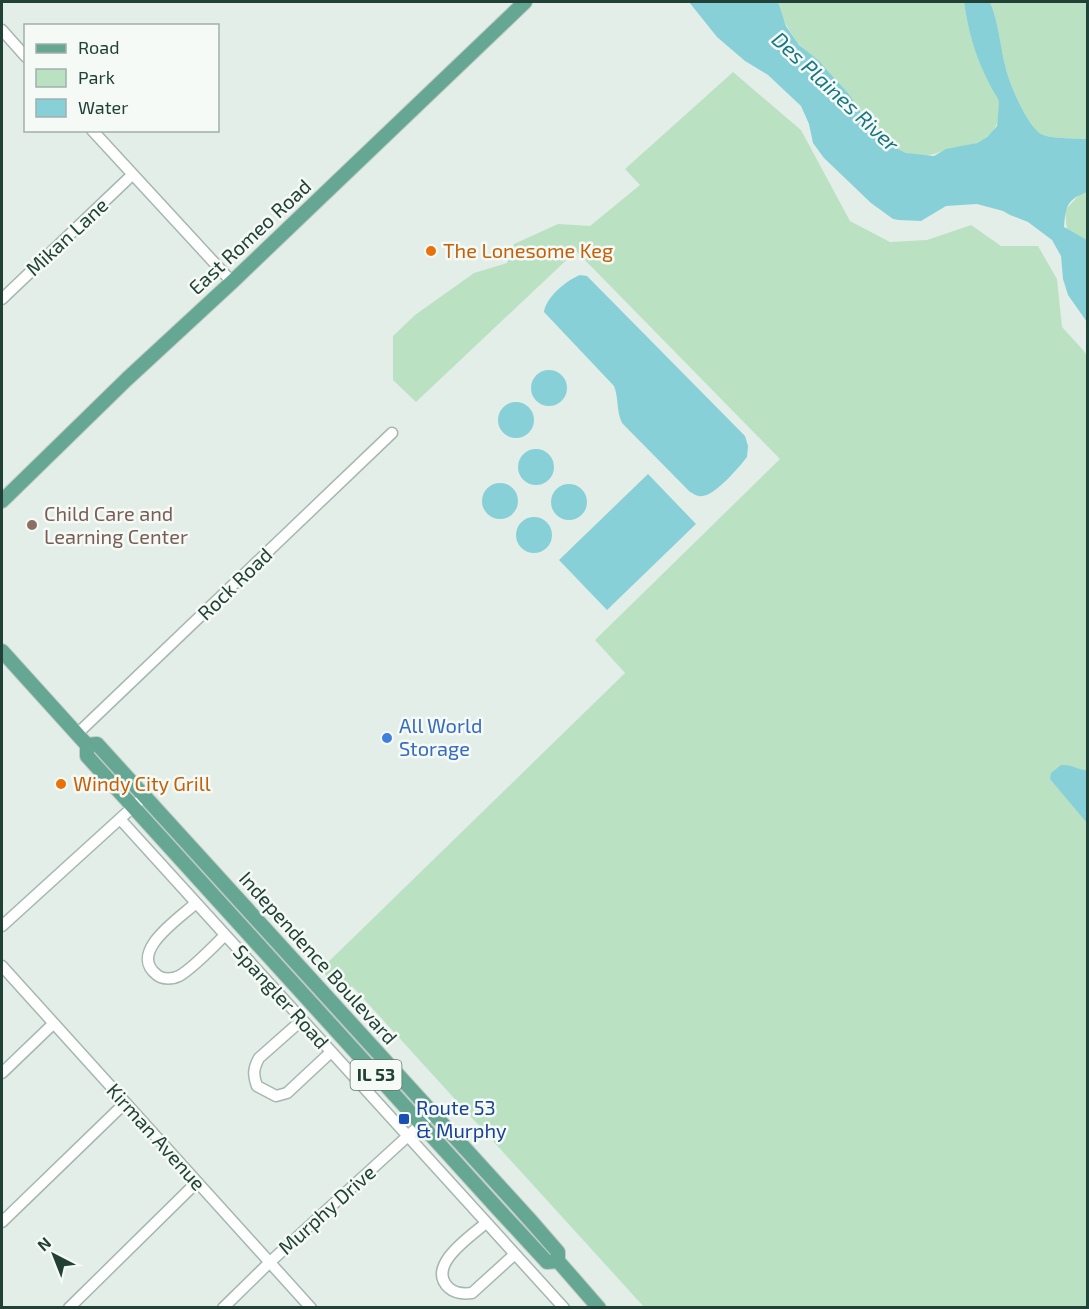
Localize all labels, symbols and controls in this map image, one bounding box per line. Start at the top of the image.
legend [24,24,219,132]
water label: Des Plaines River [768,26,905,156]
text: Road [78,36,119,58]
text: Park [78,66,115,88]
text: Water [78,96,128,118]
street label: East Romeo Road [183,174,315,299]
street label: Mikan Lane [20,192,112,280]
place label: The Lonesome Keg [443,238,613,262]
marker: The Lonesome Keg [424,244,438,258]
place label: Child Care and Learning Center [44,501,188,548]
marker: Child Care and Learning Center [25,518,39,532]
street label: Rock Road [192,542,276,625]
place label: All World Storage [399,713,482,760]
marker: All World Storage [380,731,394,745]
place label: Windy City Grill [73,771,211,795]
marker: Windy City Grill [54,777,68,791]
street label: Independence Boulevard [235,866,403,1049]
street label: Spangler Road [229,939,335,1053]
road number: IL 53 [350,1060,401,1090]
street label: Kirman Avenue [102,1078,211,1195]
place label: Route 53 & Murphy [416,1095,507,1142]
marker: Route 53 & Murphy [397,1112,411,1126]
street label: Murphy Drive [273,1159,380,1259]
north arrow [24,1225,84,1285]
text: N [33,1233,54,1254]

